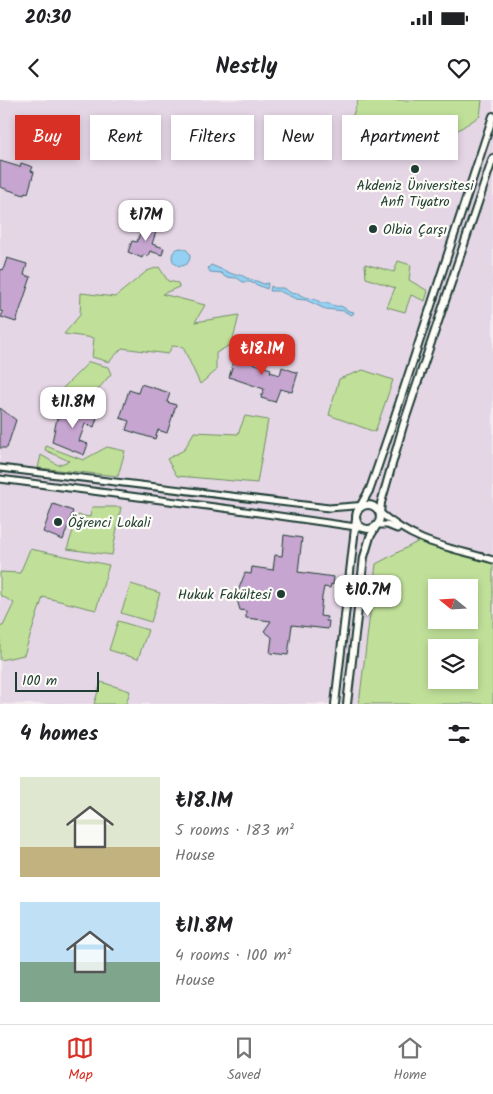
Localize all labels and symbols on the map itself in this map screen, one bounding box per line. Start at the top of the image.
marker: Akdeniz Üniversitesi Anfi Tiyatro [409,163,421,175]
place label: Akdeniz Üniversitesi Anfi Tiyatro [356,175,474,213]
pin: ₺17M [116,200,176,242]
place label: Olbia Çarşı [383,219,447,241]
marker: Olbia Çarşı [367,223,379,235]
pin: ₺18.1M [221,334,303,376]
pin: ₺11.8M [32,386,114,429]
place label: Öğrenci Lokali [68,512,151,534]
marker: Öğrenci Lokali [52,516,64,528]
pin: ₺10.7M [327,574,409,617]
north arrow [428,579,478,629]
place label: Hukuk Fakültesi [178,584,272,606]
marker: Hukuk Fakültesi [275,588,287,600]
scale bar [15,669,99,692]

